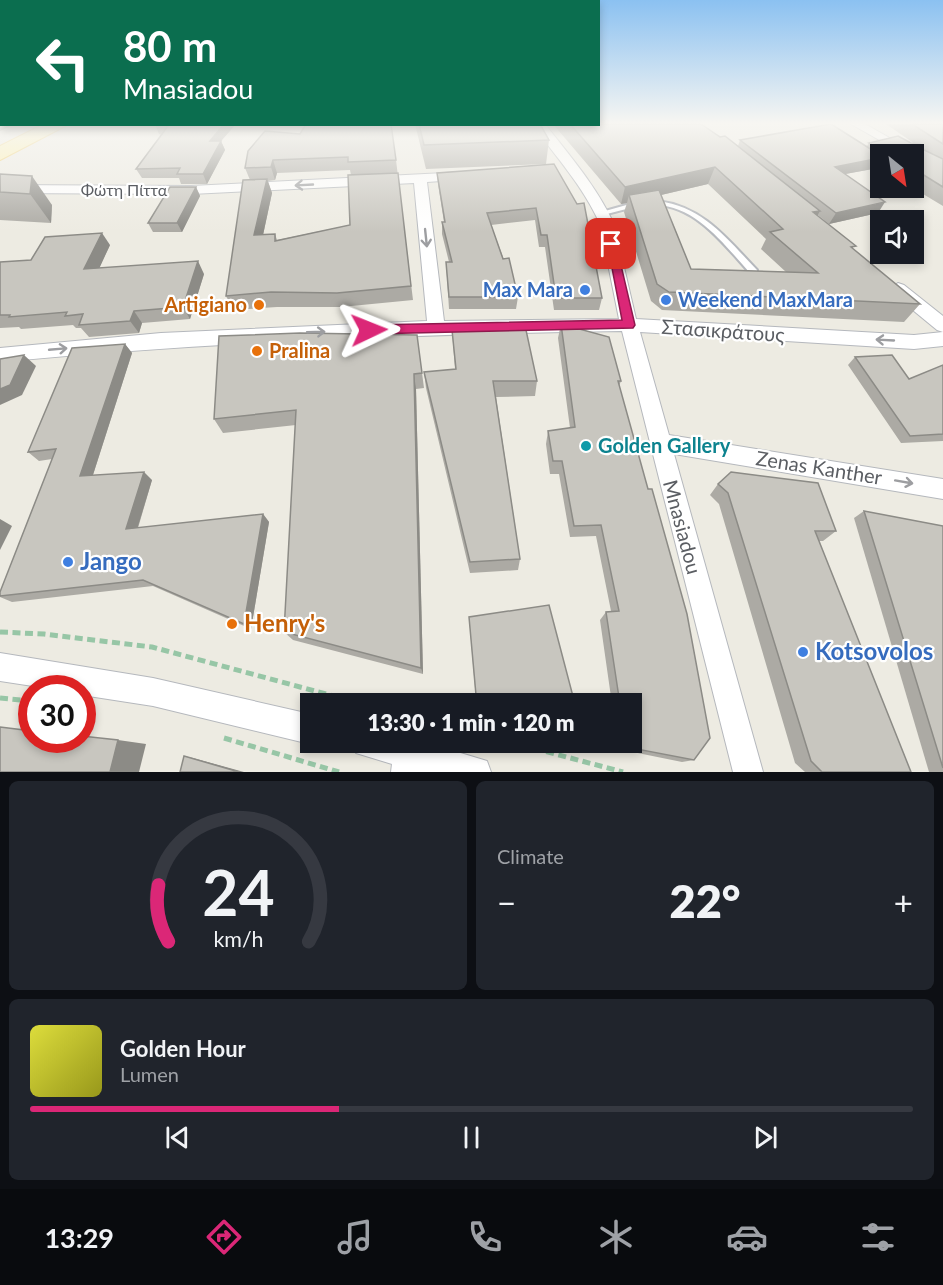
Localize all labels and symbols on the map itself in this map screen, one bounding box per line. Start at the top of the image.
north arrow [870,144,924,198]
one-way arrow [294,179,314,190]
street label: Φώτη Πίττα [81,180,168,199]
pin [585,218,636,269]
one-way arrow [421,227,432,247]
place label: Max Mara [483,277,573,301]
marker: Max Mara [578,283,592,297]
place label: Weekend MaxMara [678,287,853,311]
place label: Artigiano [163,292,247,316]
marker: Weekend MaxMara [659,293,673,307]
marker: Artigiano [252,298,266,312]
position arrow [337,298,401,362]
street label: Στασικράτους [661,314,785,346]
one-way arrow [305,326,325,337]
one-way arrow [875,335,895,346]
place label: Pralina [269,338,330,362]
one-way arrow [48,343,68,354]
marker: Pralina [250,344,264,358]
place label: Golden Gallery [598,433,731,457]
marker: Golden Gallery [579,439,593,453]
street label: Zenas Kanther [754,445,885,489]
street label: Mnasiadou [659,477,707,577]
one-way arrow [893,477,913,488]
place label: Jango [80,546,142,575]
marker: Jango [61,555,75,569]
place label: Henry's [244,608,325,637]
marker: Henry's [225,617,239,631]
place label: Kotsovolos [815,636,933,665]
marker: Kotsovolos [796,645,810,659]
speed limit sign: 30 [18,675,96,753]

